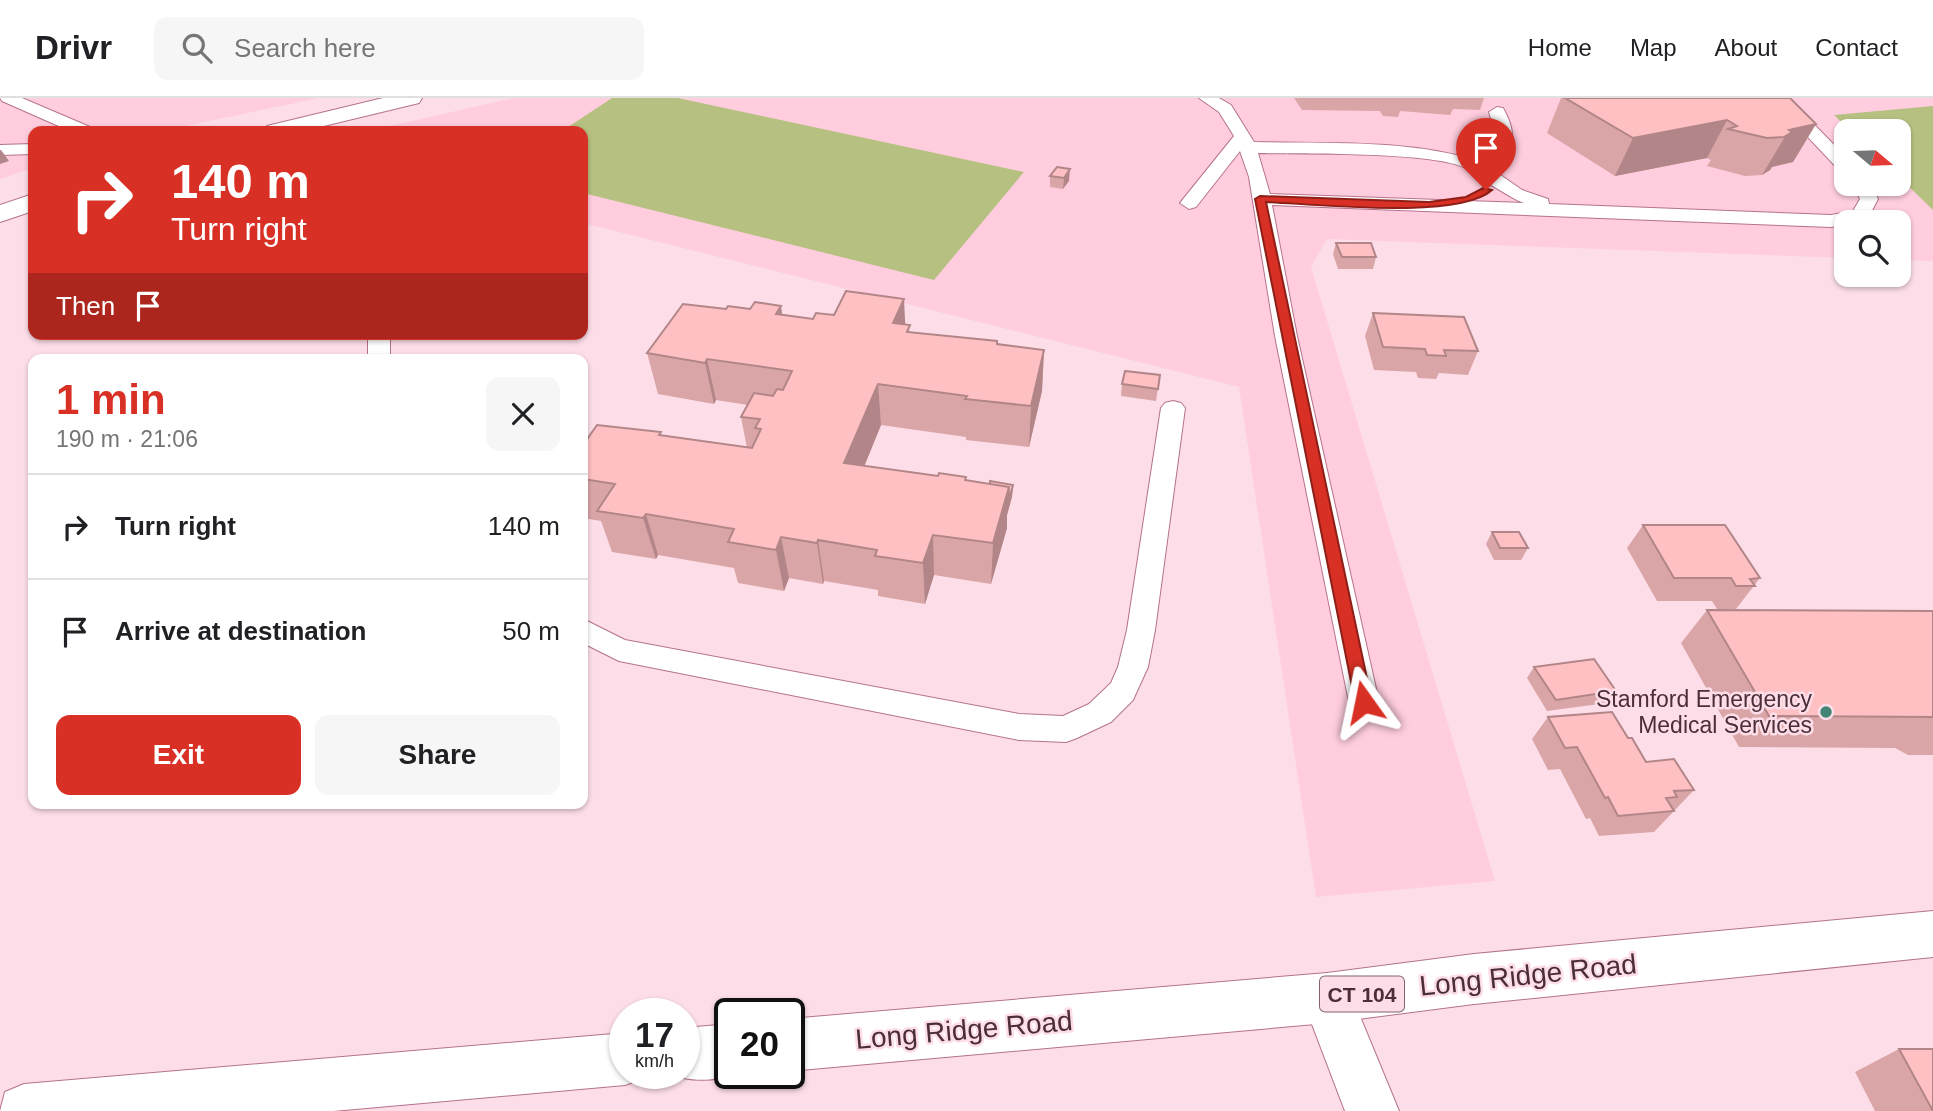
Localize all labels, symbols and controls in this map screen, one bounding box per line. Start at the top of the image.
search box [154,17,644,80]
text: Drivr [35,29,112,66]
icon: search [178,29,216,67]
text: Search here [234,33,376,63]
text: Home [1528,34,1592,61]
text: Map [1630,34,1677,61]
text: About [1715,34,1777,61]
text: Contact [1815,34,1898,61]
pin [1456,118,1516,190]
north arrow [1834,119,1911,196]
map controls [1834,119,1911,287]
icon: arrive [1467,129,1505,167]
icon: right [56,154,147,245]
text: 140 m [171,154,310,208]
button: search [1834,210,1911,287]
text: Turn right [171,211,307,247]
icon: arrive [129,287,167,325]
text: Then [56,291,115,321]
text: 1 min [56,376,166,423]
button: close [486,377,560,451]
text: 190 m · 21:06 [56,426,198,452]
icon: right [56,508,94,546]
text: Turn right [115,511,236,541]
text: 140 m [488,511,560,541]
icon: arrive [56,613,94,651]
text: Arrive at destination [115,616,366,646]
text: 50 m [502,616,560,646]
position arrow [1327,665,1401,739]
place label: Stamford Emergency Medical Services [1596,686,1812,738]
marker: Stamford Emergency Medical Services [1818,704,1834,720]
button: Exit [56,715,301,795]
button: Share [315,715,560,795]
street label: Long Ridge Road [1418,948,1638,1002]
road number: CT 104 [1320,976,1404,1012]
speed limit sign: 20 [714,998,805,1089]
street label: Long Ridge Road [854,1005,1074,1055]
text: 17 [635,1015,674,1054]
text: km/h [635,1051,674,1071]

